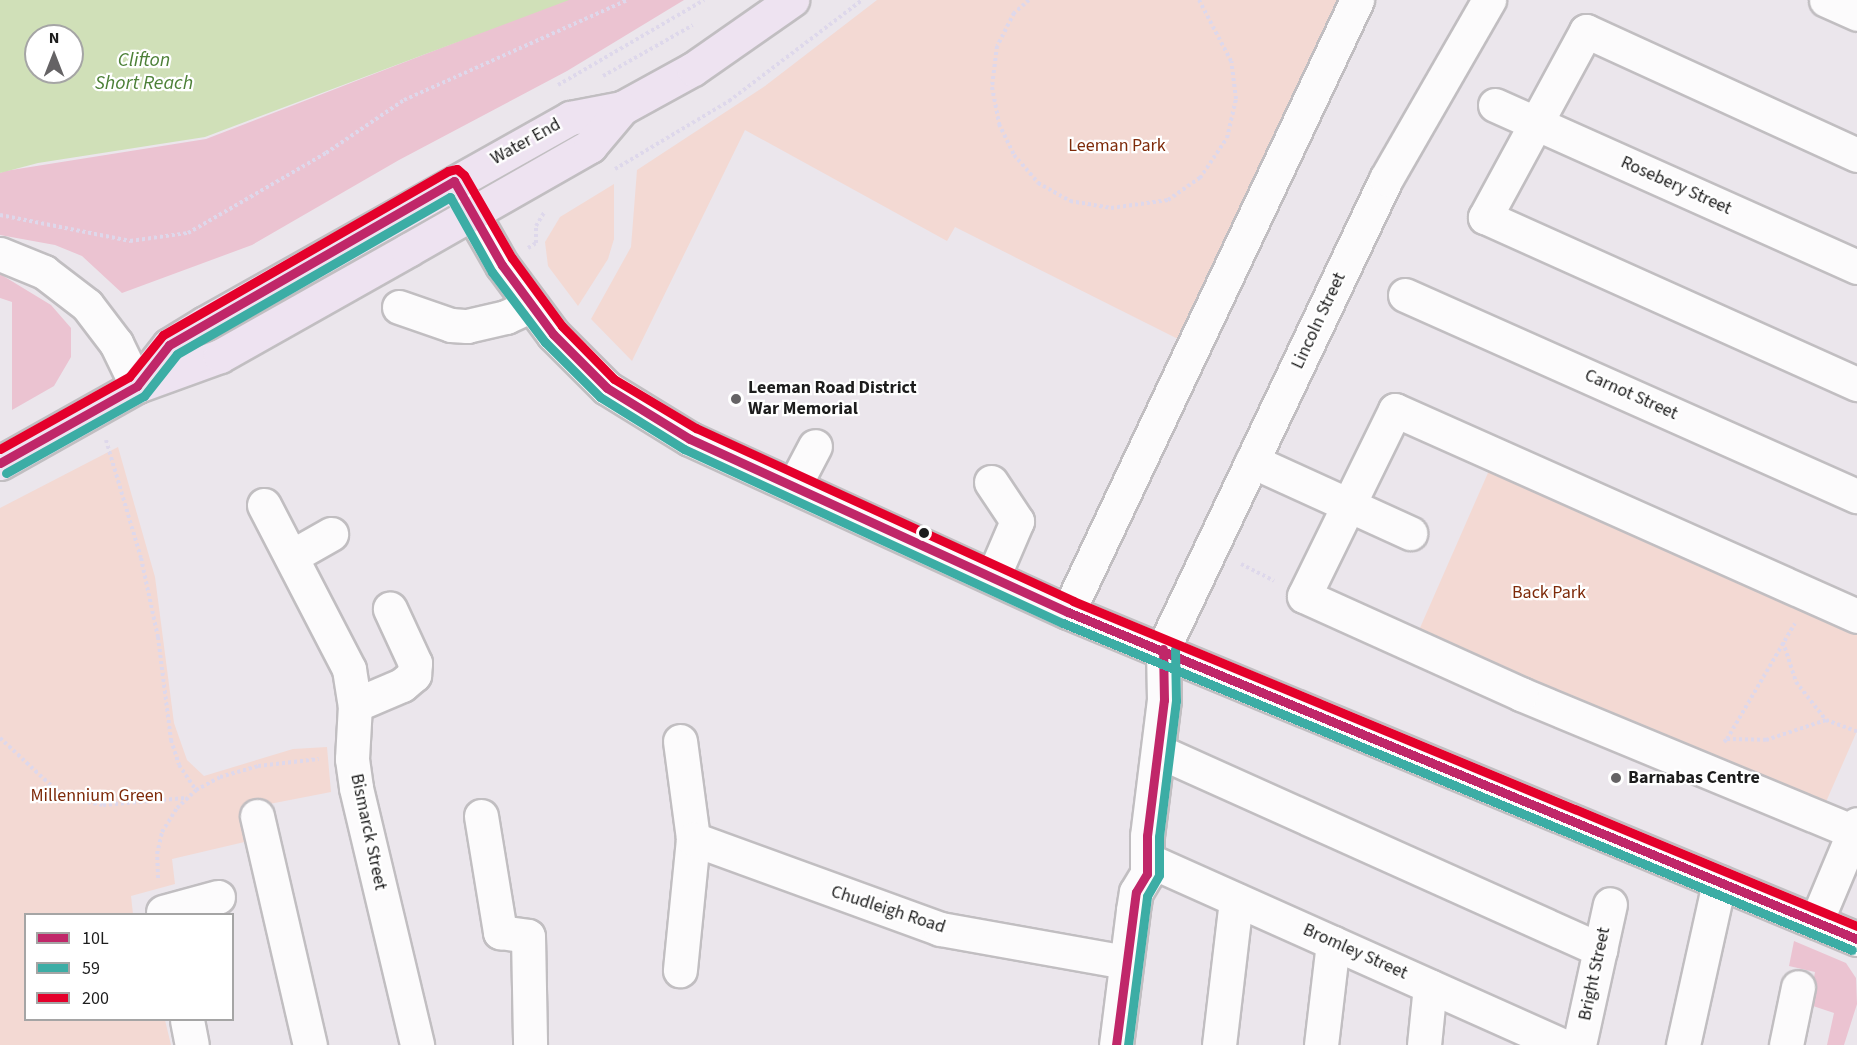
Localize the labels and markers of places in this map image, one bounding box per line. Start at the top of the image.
place label: Leeman Road District War Memorial [748,378,917,420]
marker: Leeman Road District War Memorial [729,392,743,406]
unlabelled marker [918,527,930,539]
place label: Barnabas Centre [1628,767,1760,789]
marker: Barnabas Centre [1609,771,1623,785]

